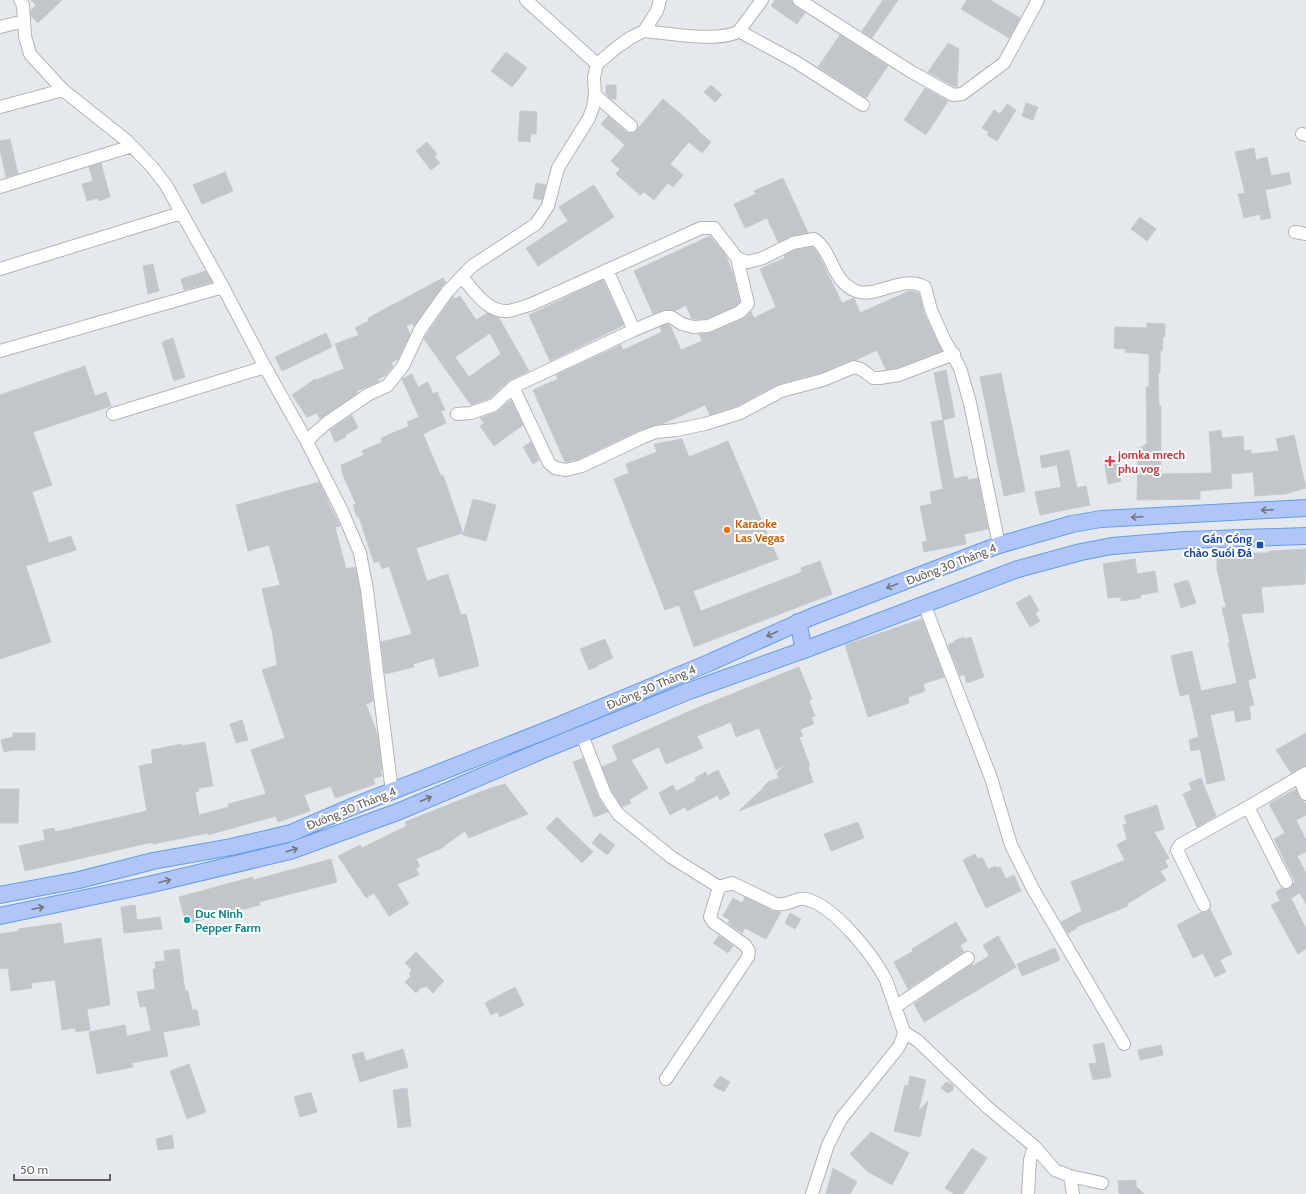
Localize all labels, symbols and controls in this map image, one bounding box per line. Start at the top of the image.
place label: jomka mrech phu vog [1117,447,1185,476]
marker: jomka mrech phu vog [1105,456,1115,466]
one-way arrow [1261,507,1274,514]
one-way arrow [1131,513,1144,521]
place label: Karaoke Las Vegas [735,516,785,545]
marker: Karaoke Las Vegas [722,525,732,535]
place label: Gần Cổng chào Suối Đá [1184,531,1252,560]
street label: Đường 30 Tháng 4 [904,540,998,588]
marker: Gần Cổng chào Suối Đá [1255,540,1265,550]
one-way arrow [887,583,899,591]
one-way arrow [766,631,778,638]
street label: Đường 30 Tháng 4 [604,661,698,713]
street label: Đường 30 Tháng 4 [304,783,398,833]
one-way arrow [420,795,432,803]
one-way arrow [285,846,298,853]
one-way arrow [159,876,172,884]
one-way arrow [31,903,44,911]
place label: Duc Ninh Pepper Farm [195,906,261,935]
marker: Duc Ninh Pepper Farm [182,915,192,925]
scale bar [14,1156,110,1182]
text: 50 m [20,1162,48,1177]

